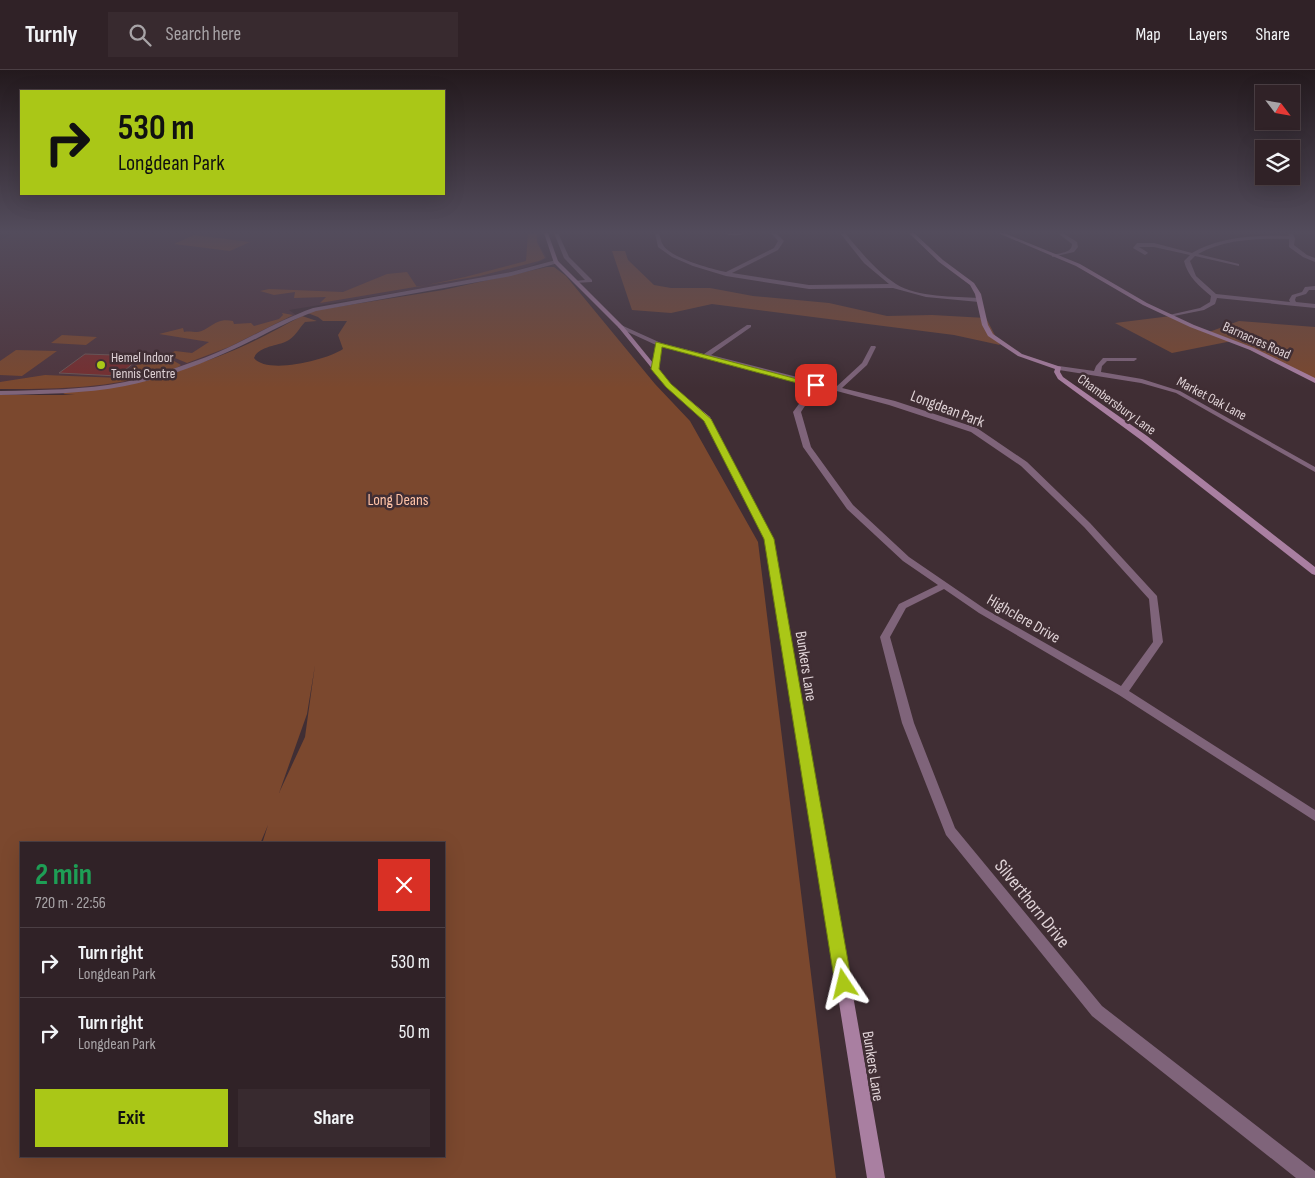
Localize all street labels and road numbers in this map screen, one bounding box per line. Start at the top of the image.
street label: Barnacres Road [1220,318,1294,363]
street label: Chambersbury Lane [1074,370,1159,439]
street label: Market Oak Lane [1174,373,1250,424]
street label: Longdean Park [908,387,987,432]
street label: Highclere Drive [983,591,1063,648]
street label: Bunkers Lane [791,630,820,703]
street label: Silverthorn Drive [989,855,1075,953]
street label: Bunkers Lane [858,1030,887,1103]

